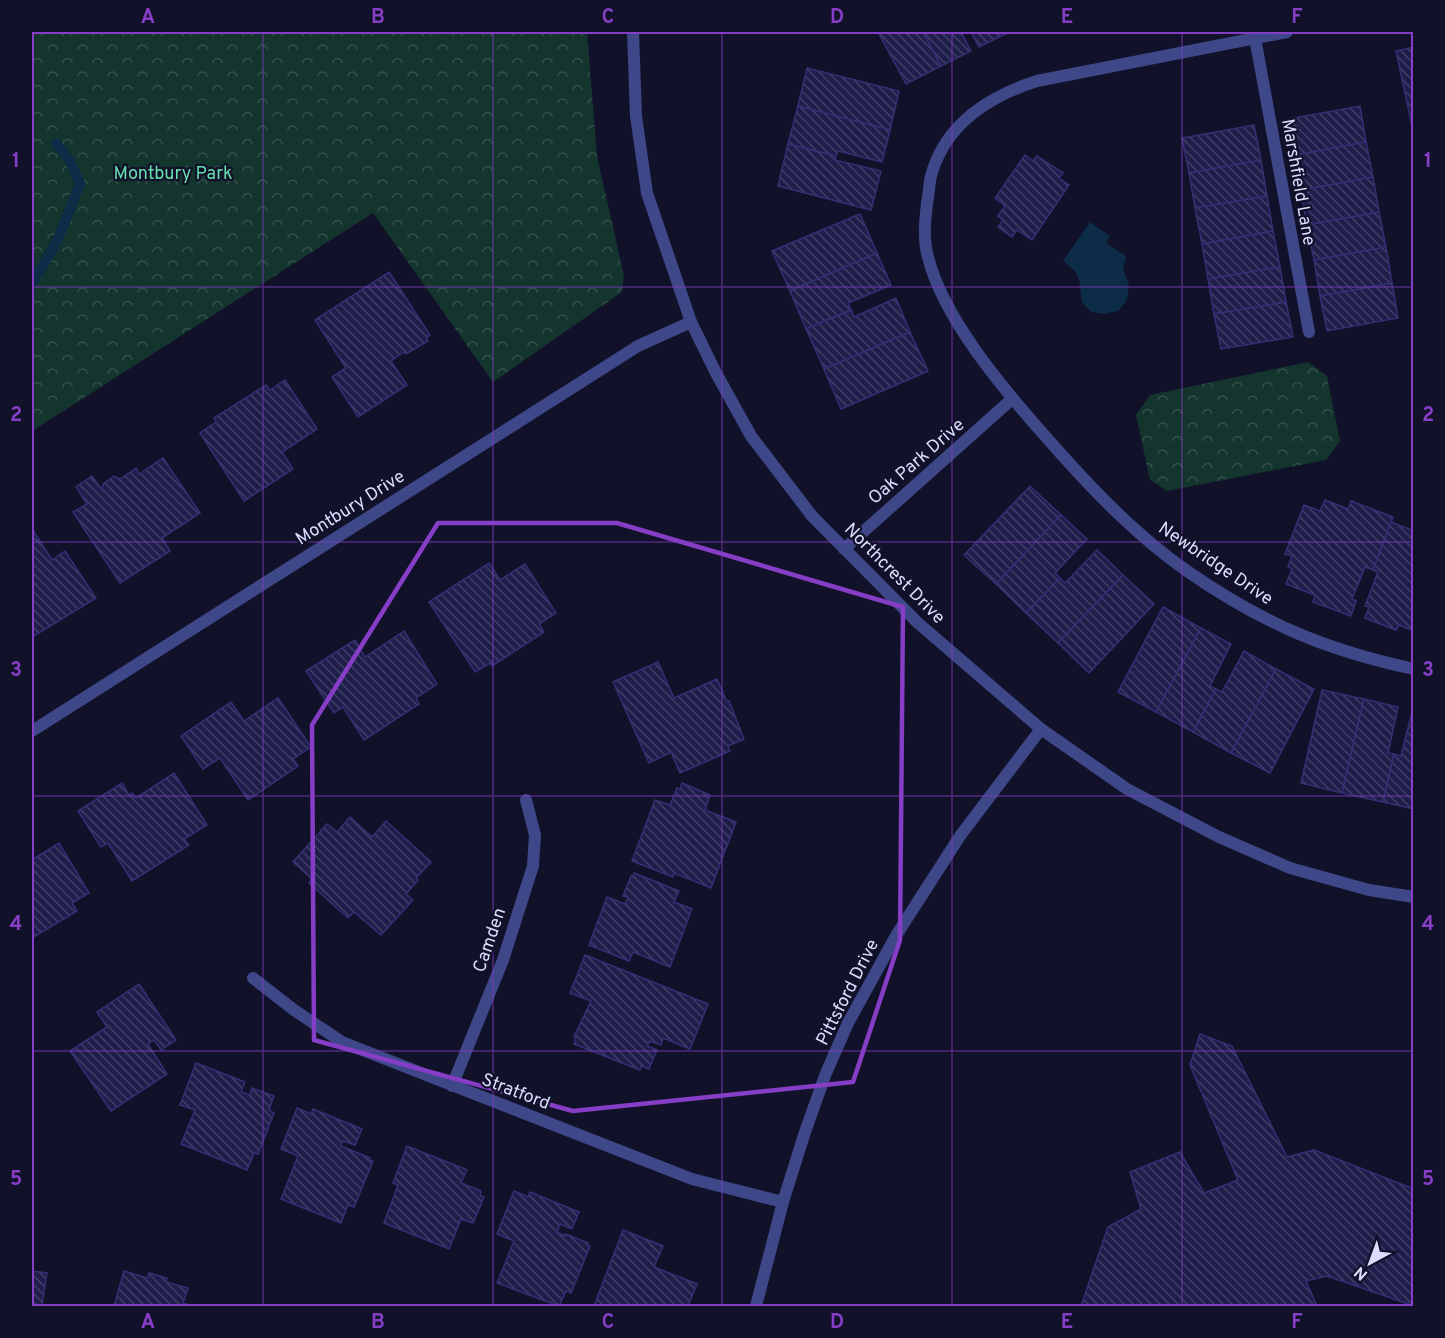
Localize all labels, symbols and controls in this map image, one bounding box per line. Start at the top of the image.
text: A [141,5,155,31]
text: B [371,5,385,31]
text: C [602,5,614,31]
text: D [830,5,844,31]
text: E [1061,5,1073,31]
text: F [1291,5,1303,31]
street label: Marshfield Lane [1275,117,1320,247]
text: 1 [12,149,20,175]
text: 1 [1424,149,1432,175]
park label: Montbury Park [113,163,233,186]
text: 2 [10,403,22,429]
text: 2 [1422,403,1434,429]
street label: Oak Park Drive [864,414,970,510]
street label: Montbury Drive [292,465,410,551]
street label: Newbridge Drive [1153,517,1277,611]
street label: Northcrest Drive [838,519,949,630]
text: 3 [10,658,22,684]
text: 3 [1422,658,1434,684]
street label: Camden [469,905,512,976]
text: 4 [10,912,22,938]
text: 4 [1422,912,1434,938]
street label: Pittsford Drive [812,936,885,1050]
street label: Stratford [478,1069,553,1116]
text: 5 [10,1167,22,1193]
text: 5 [1422,1167,1434,1193]
north arrow [1340,1233,1400,1293]
text: N [1351,1261,1372,1284]
text: A [141,1310,155,1336]
text: B [371,1310,385,1336]
text: C [602,1310,614,1336]
text: D [830,1310,844,1336]
text: E [1061,1310,1073,1336]
text: F [1291,1310,1303,1336]

